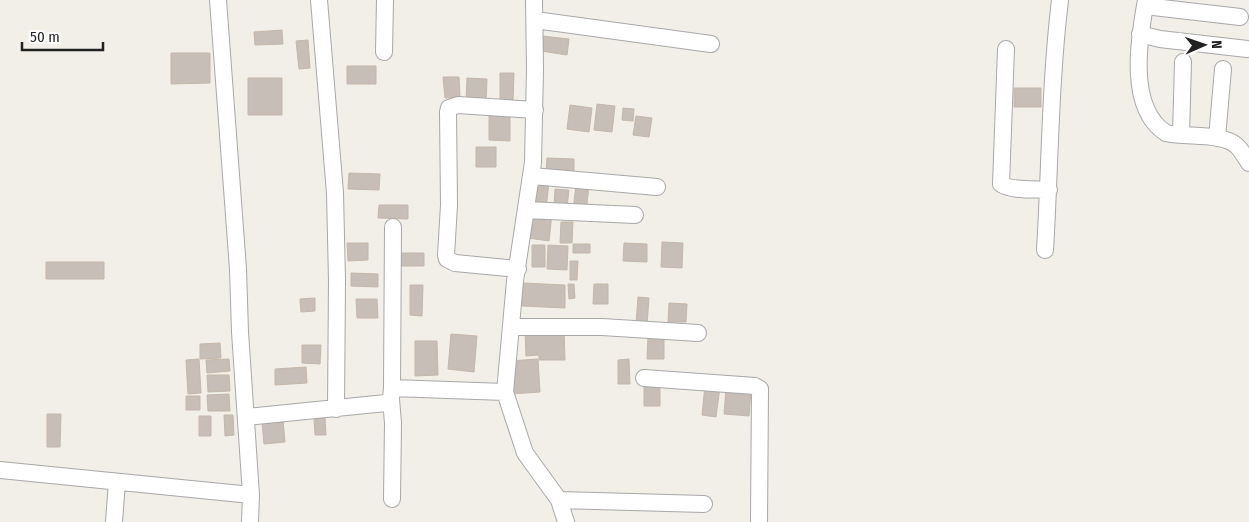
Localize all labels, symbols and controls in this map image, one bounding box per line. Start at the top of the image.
scale bar [22,20,104,52]
north arrow [1179,20,1229,70]
text: 50 m [30,28,60,46]
text: N [1208,40,1225,49]

